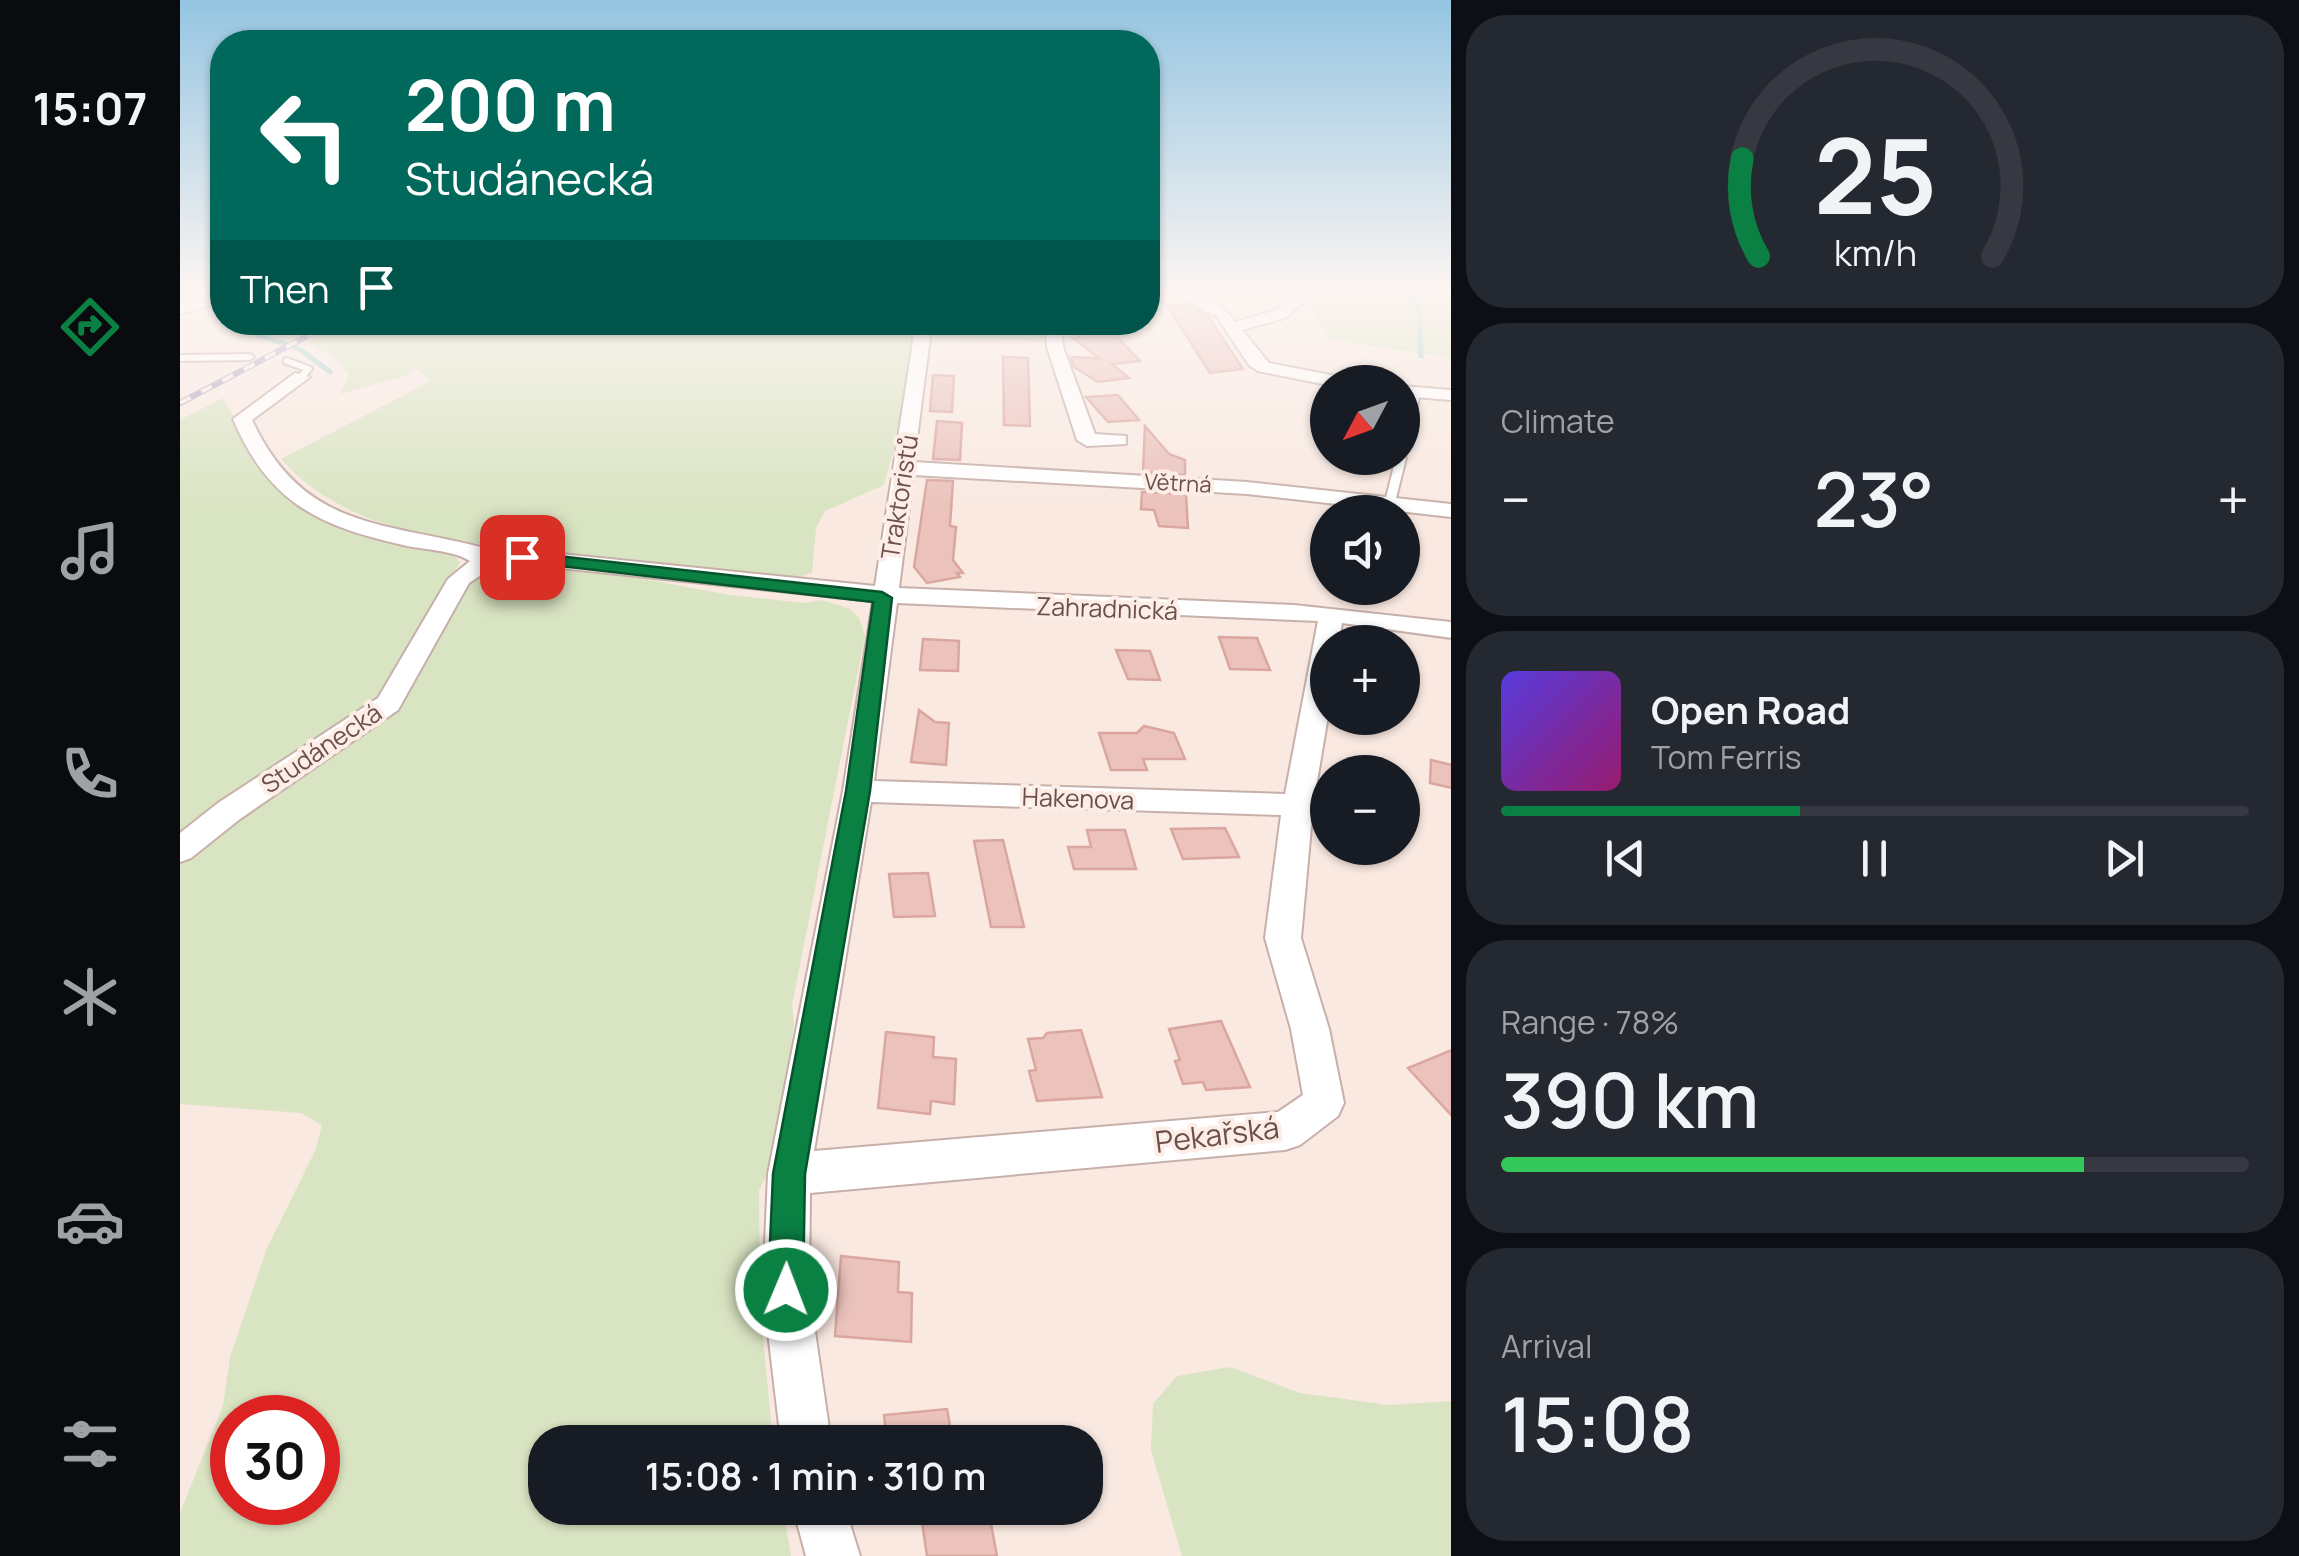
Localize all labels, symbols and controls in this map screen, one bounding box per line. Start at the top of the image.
text: 200 m [405,56,616,152]
icon: left [240,70,370,200]
text: 15:07 [32,77,148,139]
text: 25 [1814,103,1936,245]
text: Studánecká [405,147,654,209]
text: km/h [1833,228,1917,277]
icon: arrive [349,260,404,315]
text: Then [240,262,329,314]
icon: directions [55,292,125,362]
north arrow [1310,365,1420,475]
map controls [1310,365,1420,865]
text: Climate [1501,399,1615,443]
street label: Traktoristů [872,432,926,562]
text: 23° [1814,447,1934,550]
text: − [1501,461,1531,537]
text: + [2217,461,2249,537]
street label: Větrná [1144,466,1212,500]
button: sound [1310,495,1420,605]
pin [480,515,565,600]
icon: music [55,516,125,586]
icon: arrive [495,530,550,585]
street label: Zahradnická [1035,588,1179,628]
button: + [1310,625,1420,735]
text: Open Road [1651,683,1850,735]
street label: Studánecká [254,695,388,801]
text: Tom Ferris [1651,735,1802,779]
icon: phone [55,739,125,809]
button: − [1310,755,1420,865]
street label: Hakenova [1021,779,1135,817]
icon: previous [1598,831,1653,886]
icon: pause [1847,831,1902,886]
icon: next [2097,831,2152,886]
icon: climate [55,962,125,1032]
text: Range · 78% [1501,1000,1679,1044]
text: 390 km [1501,1048,1759,1151]
street label: Pekařská [1153,1106,1281,1162]
icon: car [55,1186,125,1256]
position arrow [734,1238,838,1342]
text: Arrival [1501,1324,1592,1368]
text: 15:08 [1501,1372,1694,1475]
speed limit sign: 30 [210,1395,340,1525]
icon: filters [55,1409,125,1479]
text: 15:08 · 1 min · 310 m [645,1449,986,1501]

